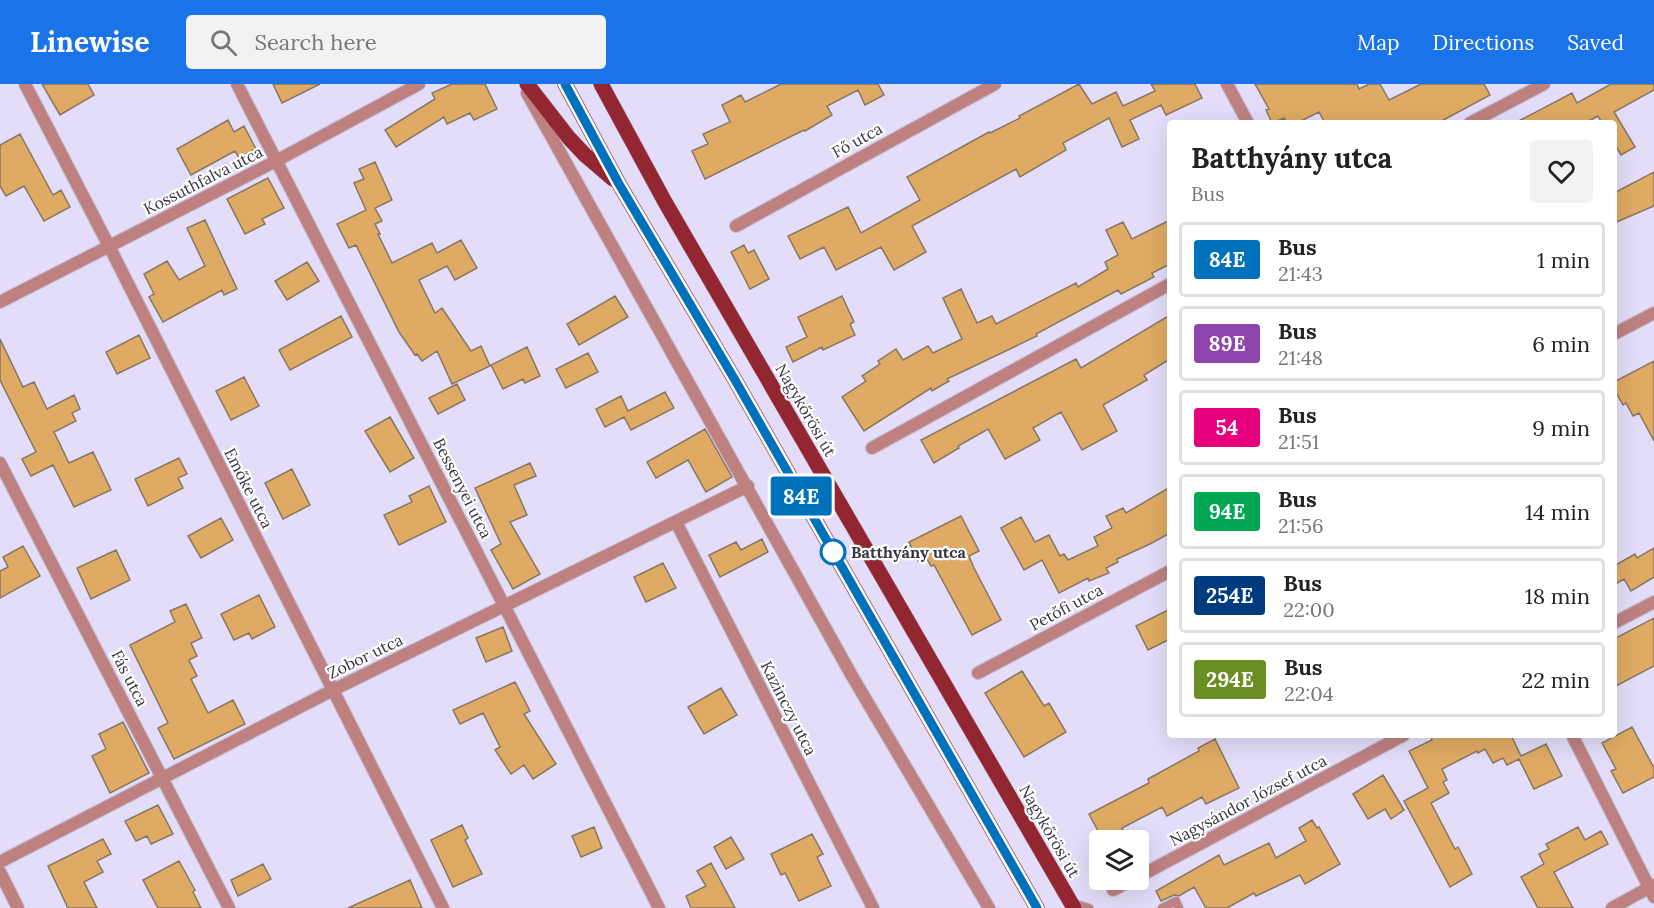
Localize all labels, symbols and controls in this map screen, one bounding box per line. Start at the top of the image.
search box [186,15,606,69]
text: Linewise [30,24,150,60]
icon: search [207,26,240,59]
text: Search here [255,28,377,56]
text: Map [1357,29,1400,56]
text: Directions [1433,29,1534,56]
text: Saved [1567,29,1624,56]
street label: Fő utca [828,118,886,162]
text: Batthyány utca [1191,140,1392,176]
button: heart [1530,140,1593,203]
street label: Kossuthfalva utca [140,141,266,219]
text: Bus [1191,181,1225,206]
text: Bus [1278,233,1317,261]
text: 84E [1209,246,1245,273]
text: 1 min [1537,246,1590,274]
text: 21:43 [1278,261,1323,286]
text: Bus [1278,317,1317,345]
text: 89E [1208,330,1246,357]
text: 6 min [1532,330,1590,358]
text: 21:48 [1278,345,1323,370]
street label: Nagykőrösi út [771,360,841,461]
text: Bus [1278,401,1317,429]
text: 54 [1215,414,1239,441]
text: 9 min [1532,414,1590,442]
text: 21:51 [1278,429,1319,454]
street label: Bessenyei utca [429,435,497,541]
street label: Emőke utca [220,444,278,532]
line badge: 84E [766,476,836,516]
text: 84E [783,483,819,510]
text: Bus [1278,485,1317,513]
text: 94E [1209,498,1245,525]
text: 14 min [1525,498,1590,526]
text: 21:56 [1278,513,1323,538]
marker: Batthyány utca [820,539,846,565]
place label: Batthyány utca [851,542,967,562]
text: Bus [1283,569,1322,597]
street label: Petőfi utca [1026,579,1106,635]
text: 254E [1206,582,1253,609]
text: 18 min [1525,582,1590,610]
text: 22:00 [1283,597,1335,622]
street label: Zobor utca [324,629,406,683]
street label: Fás utca [107,647,153,709]
text: Bus [1284,653,1323,681]
street label: Kazinczy utca [757,657,821,759]
text: 294E [1206,666,1254,693]
text: 22 min [1521,666,1590,694]
text: 22:04 [1284,681,1334,706]
street label: Nagysándor József utca [1166,750,1330,850]
street label: Nagykőrösi út [1015,781,1085,882]
map controls [1089,830,1149,890]
button: layers [1089,830,1149,890]

